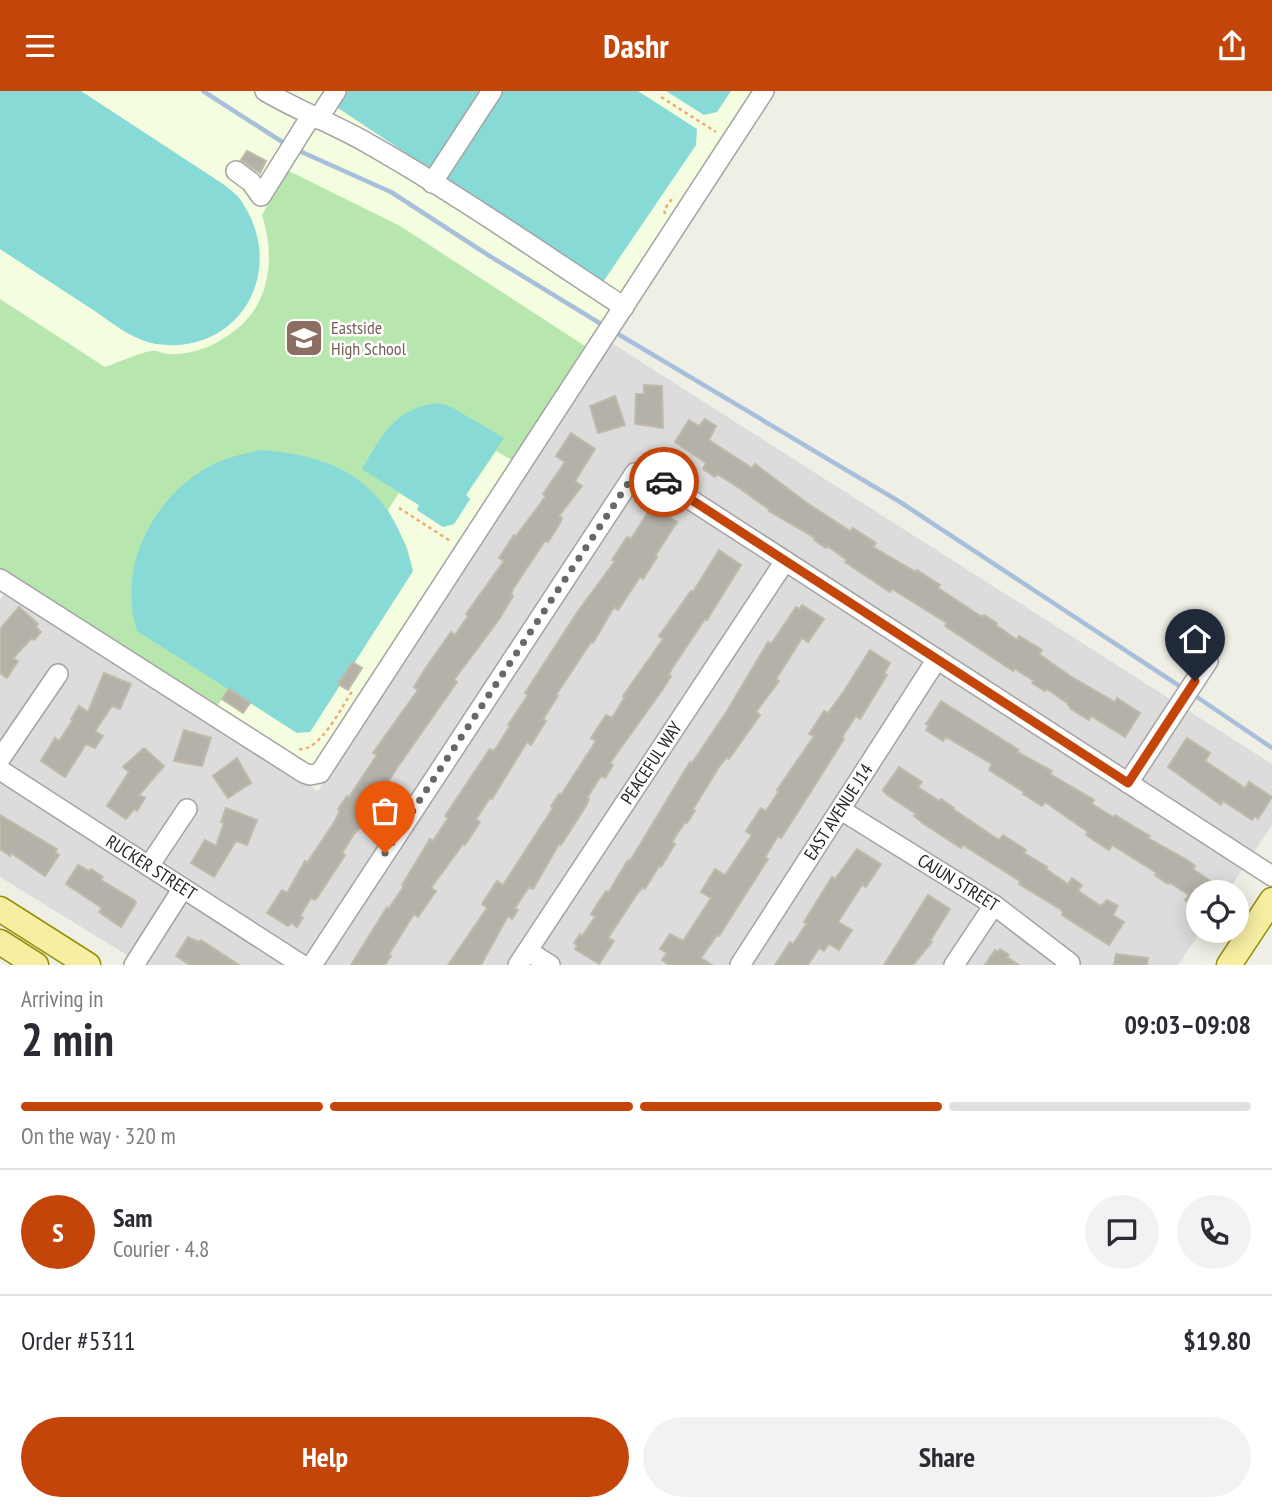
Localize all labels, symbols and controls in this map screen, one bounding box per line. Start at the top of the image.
text: Dashr [603,25,669,67]
icon: menu [21,27,59,65]
icon: share [1213,27,1251,65]
place label: Eastside High School [331,316,407,360]
school or university icon: Eastside High School [283,317,325,359]
courier [629,447,699,517]
icon: car [645,463,683,501]
pin [1165,609,1225,681]
icon: home [1176,620,1214,658]
street label: PEACEFUL WAY [615,716,687,809]
street label: EAST AVENUE J14 [799,759,878,864]
pin [355,781,415,853]
icon: bag [366,792,404,830]
street label: RUCKER STREET [102,830,201,905]
street label: CAJUN STREET [914,848,1003,916]
map controls [1186,880,1249,943]
button: locate [1186,880,1249,943]
text: Arriving in [21,984,103,1013]
text: 09:03–09:08 [1124,1008,1251,1041]
text: 2 min [21,1009,114,1069]
text: On the way · 320 m [21,1121,176,1150]
button: chat [1085,1195,1159,1269]
button: phone [1177,1195,1251,1269]
text: Sam [113,1201,152,1234]
text: S [52,1216,64,1249]
text: Courier · 4.8 [113,1234,209,1263]
text: Order #5311 [21,1324,136,1357]
text: $19.80 [1183,1324,1251,1357]
button: Help [21,1417,629,1497]
button: Share [643,1417,1251,1497]

